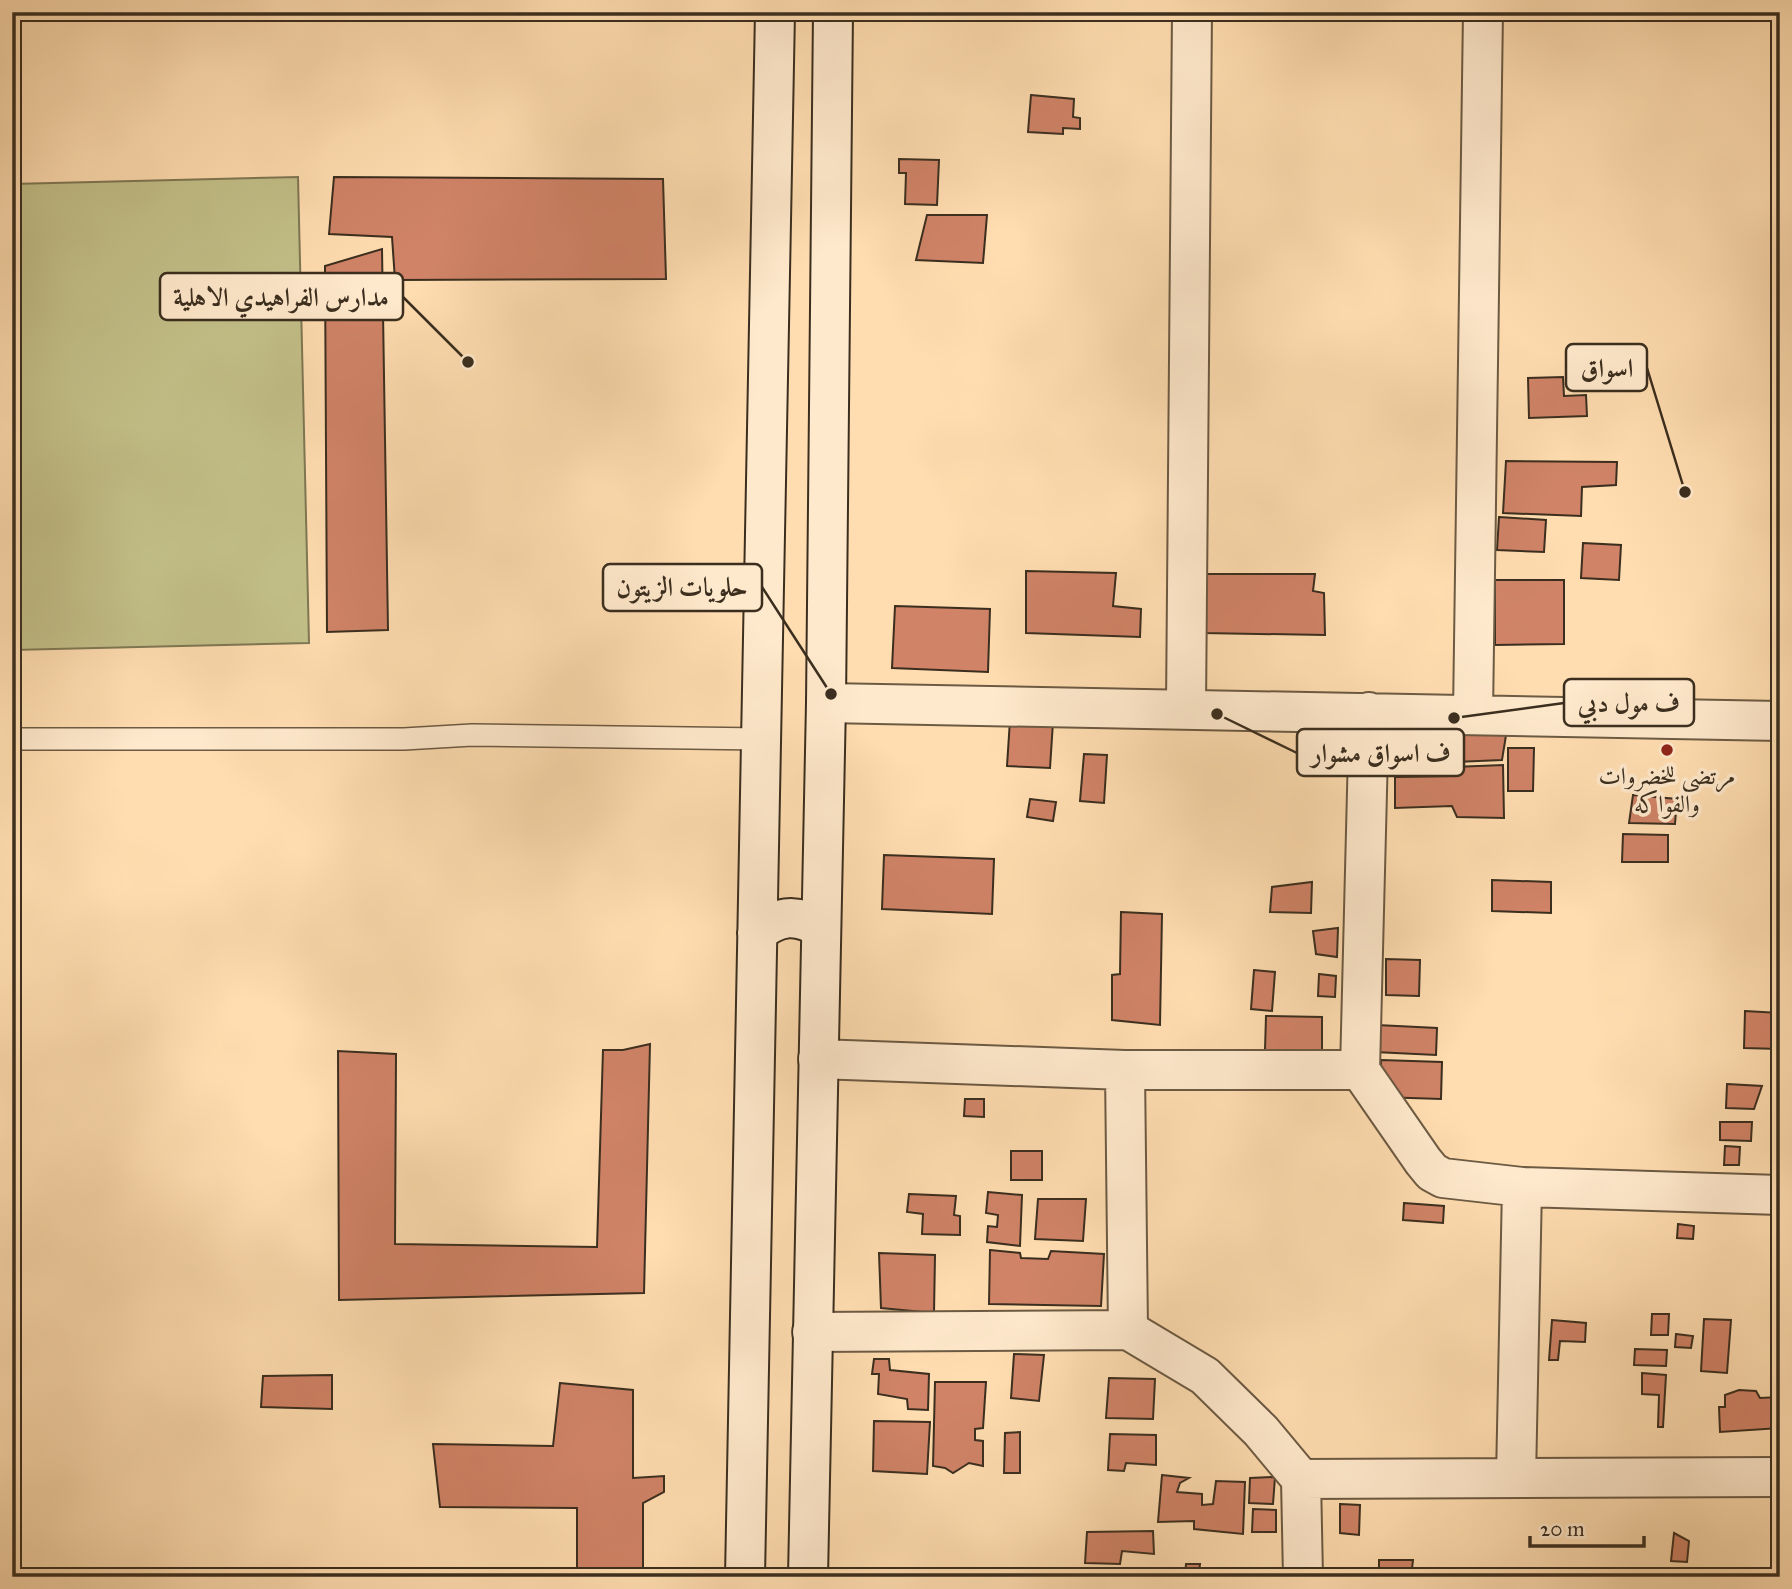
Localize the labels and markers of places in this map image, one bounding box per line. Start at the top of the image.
callout: مدارس الفراهيدي الاهلية [160,273,403,320]
callout: اسواق [1566,344,1647,391]
callout: حلويات الزيتون [603,564,762,611]
callout: ف مول دبي [1564,679,1694,726]
callout: ف اسواق مشوار [1297,729,1464,776]
marker: مرتضى للخضروات والفواكه [1659,742,1675,758]
place label: مرتضى للخضروات والفواكه [1599,761,1735,819]

